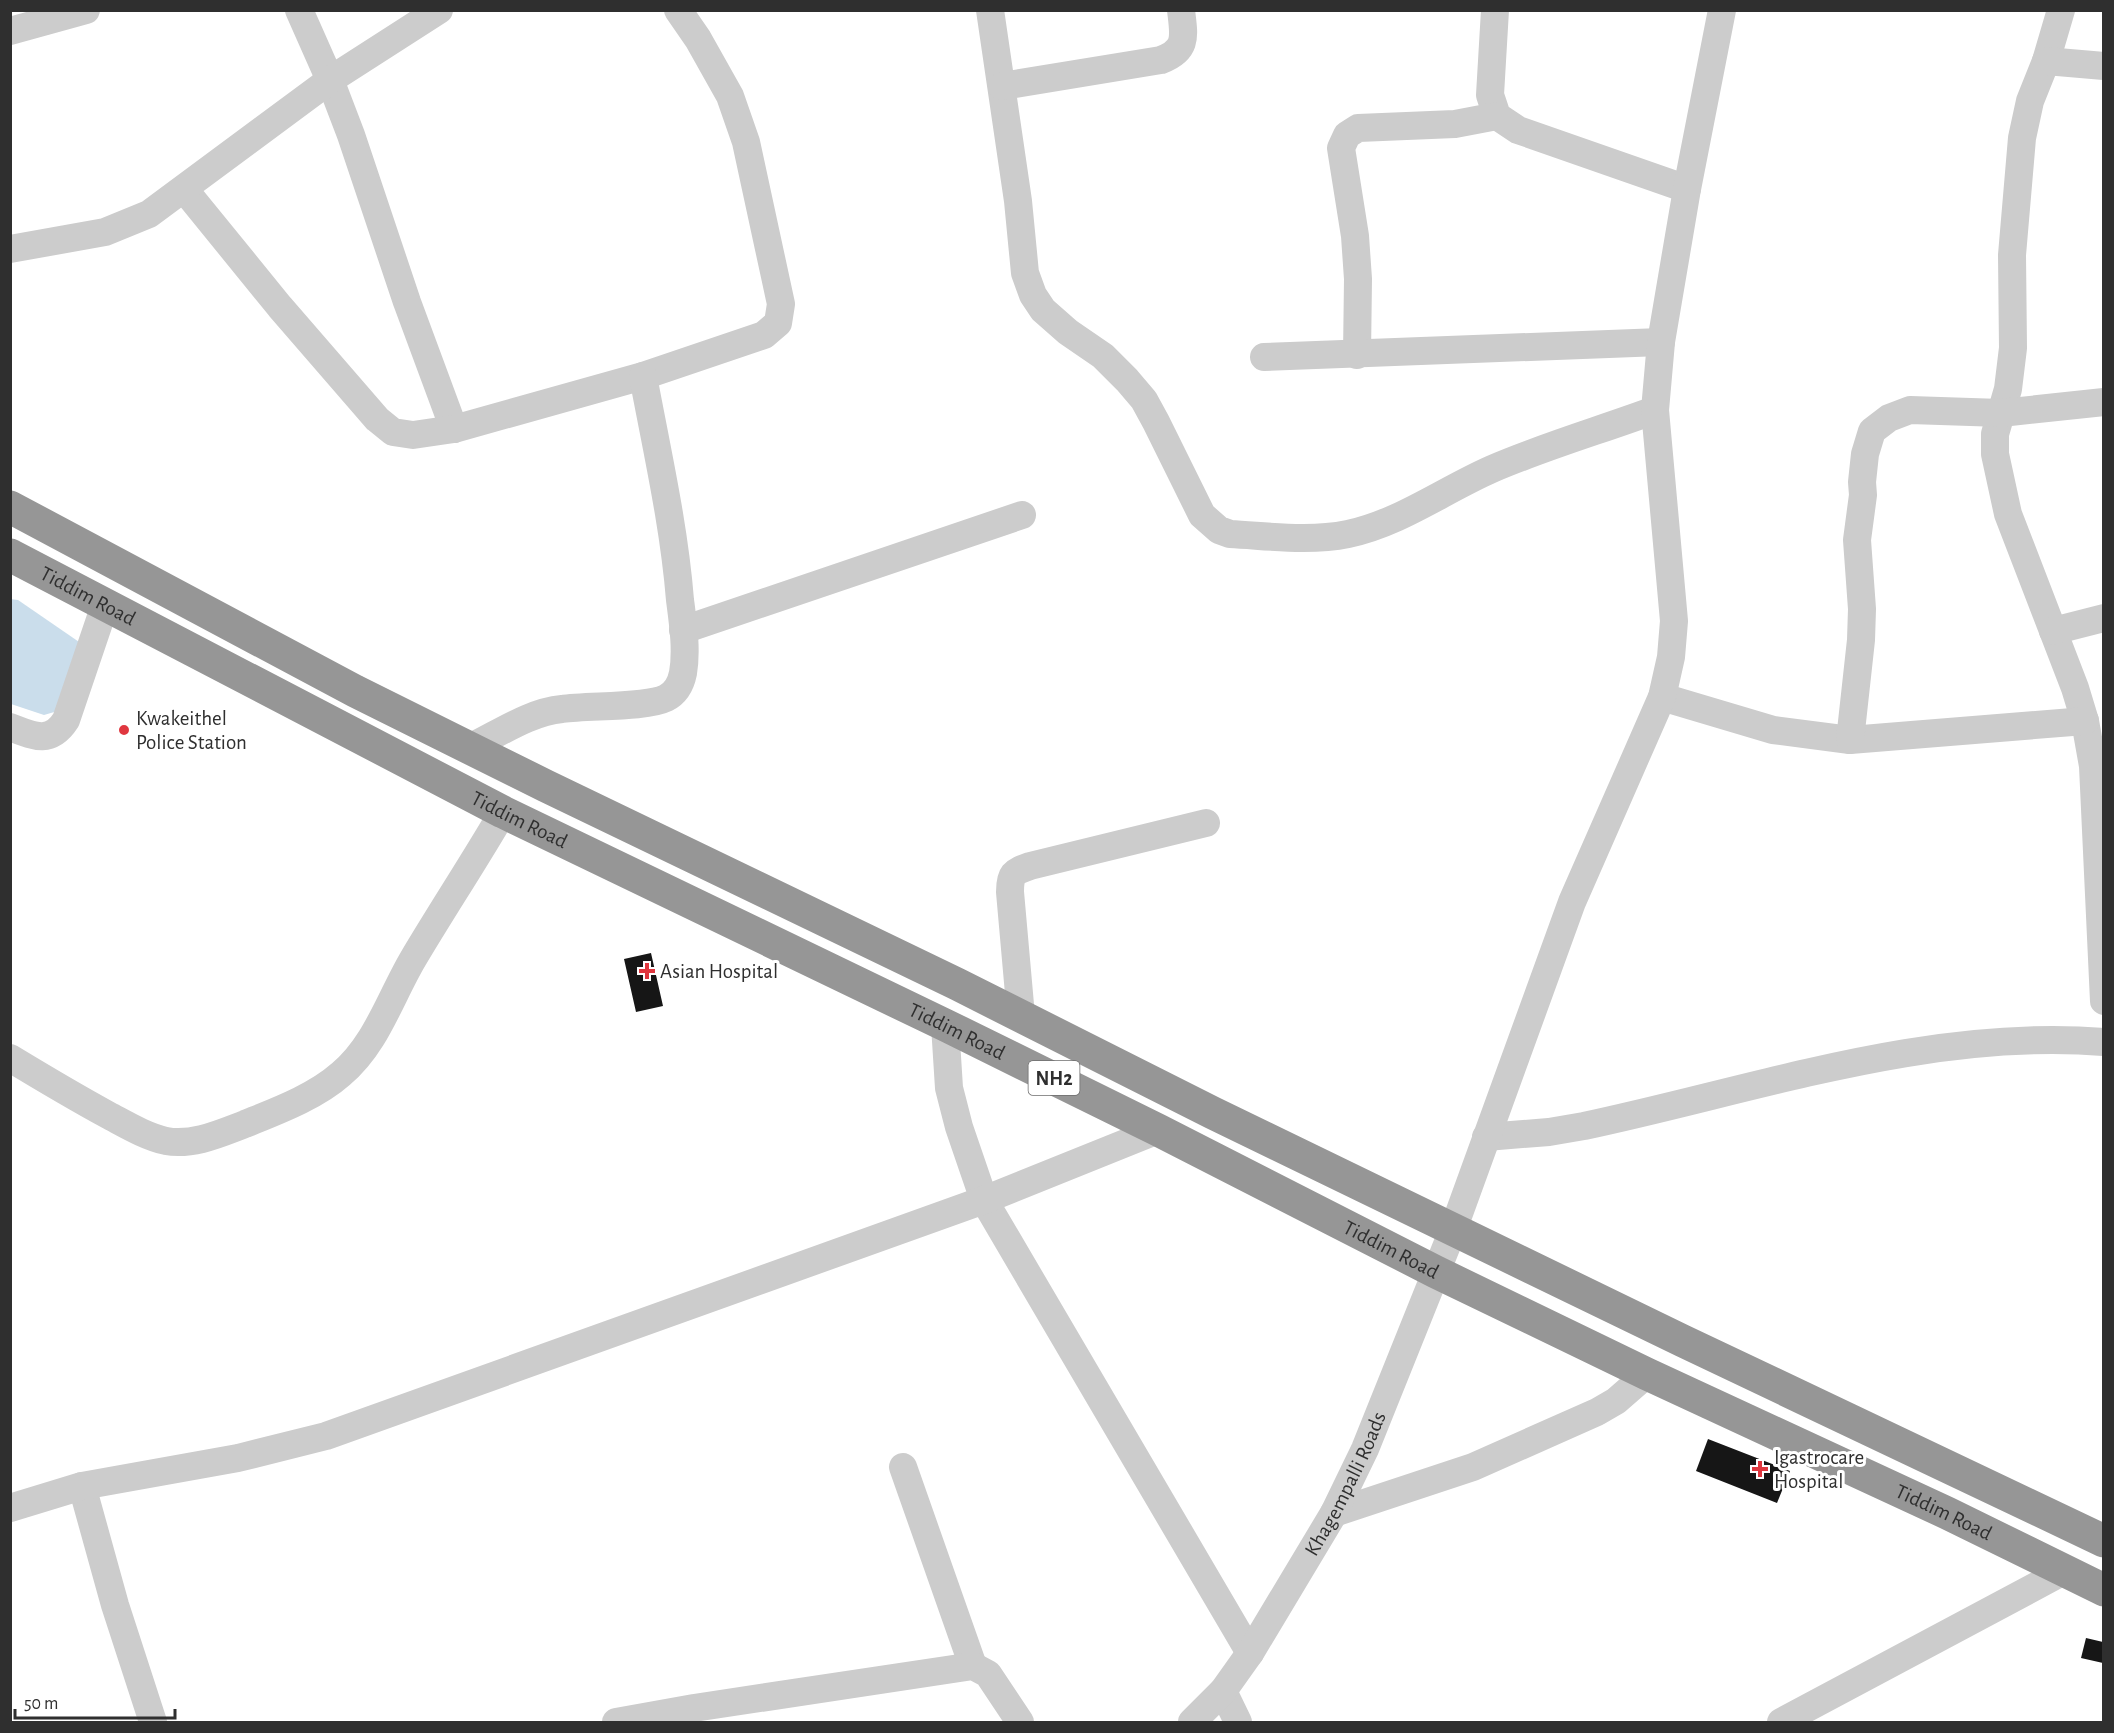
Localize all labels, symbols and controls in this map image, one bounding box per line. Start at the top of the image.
street label: Tiddim Road [37,563,139,630]
place label: Kwakeithel Police Station [136,708,247,753]
marker: Kwakeithel Police Station [117,723,131,737]
street label: Tiddim Road [468,787,571,852]
place label: Asian Hospital [660,961,778,982]
marker: Asian Hospital [638,962,656,980]
street label: Tiddim Road [905,999,1008,1064]
road number: NH2 [1028,1061,1080,1095]
street label: Tiddim Road [1340,1217,1442,1283]
street label: Khagempalli Roads [1301,1409,1390,1559]
place label: Igastrocare Hospital [1774,1447,1864,1492]
marker: Igastrocare Hospital [1751,1460,1769,1478]
street label: Tiddim Road [1892,1481,1995,1544]
scale bar [15,1682,176,1720]
text: 50 m [24,1695,58,1713]

